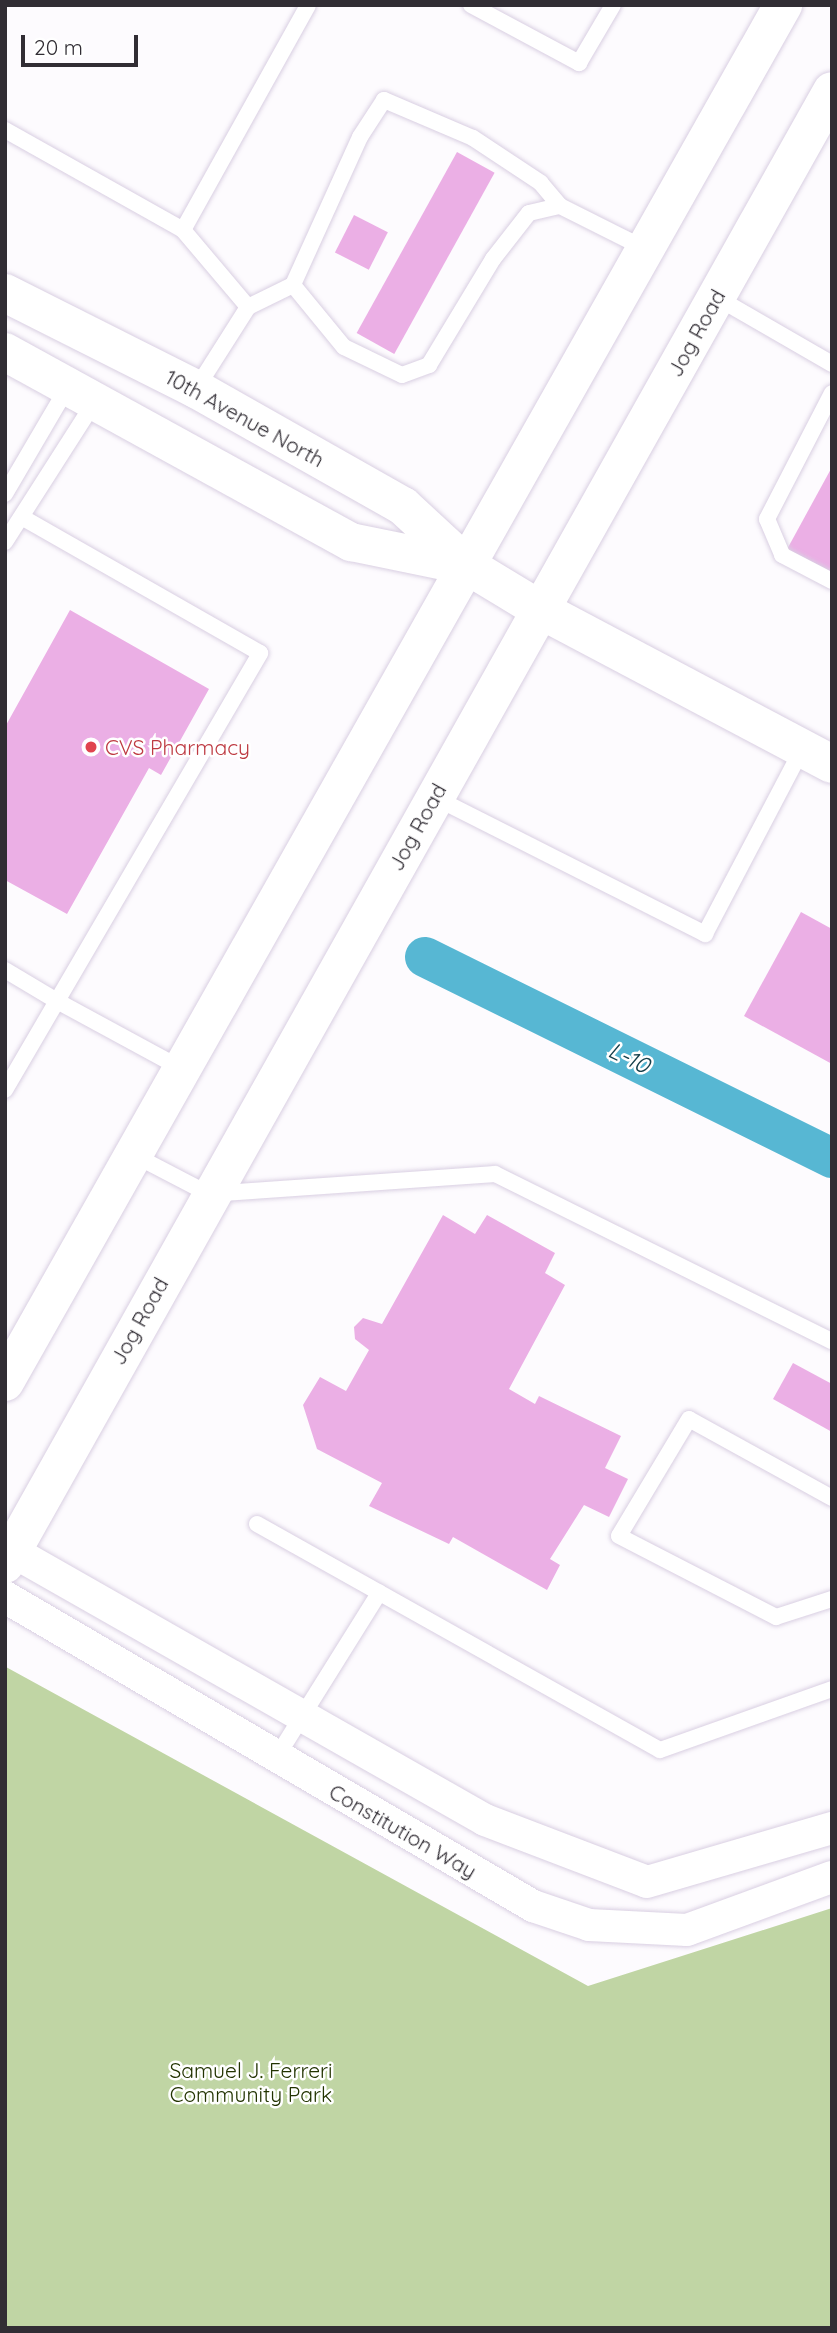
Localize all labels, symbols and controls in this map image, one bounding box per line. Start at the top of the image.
scale bar [24,21,142,65]
text: 20 m [34,34,83,60]
street label: Jog Road [662,285,730,381]
street label: 10th Avenue North [161,364,329,472]
place label: CVS Pharmacy [105,734,250,760]
marker: CVS Pharmacy [83,739,99,755]
street label: Jog Road [383,779,451,875]
water label: L-10 [604,1036,654,1080]
street label: Jog Road [105,1273,173,1369]
street label: Constitution Way [325,1779,481,1883]
park label: Samuel J. Ferreri Community Park [169,2057,333,2107]

